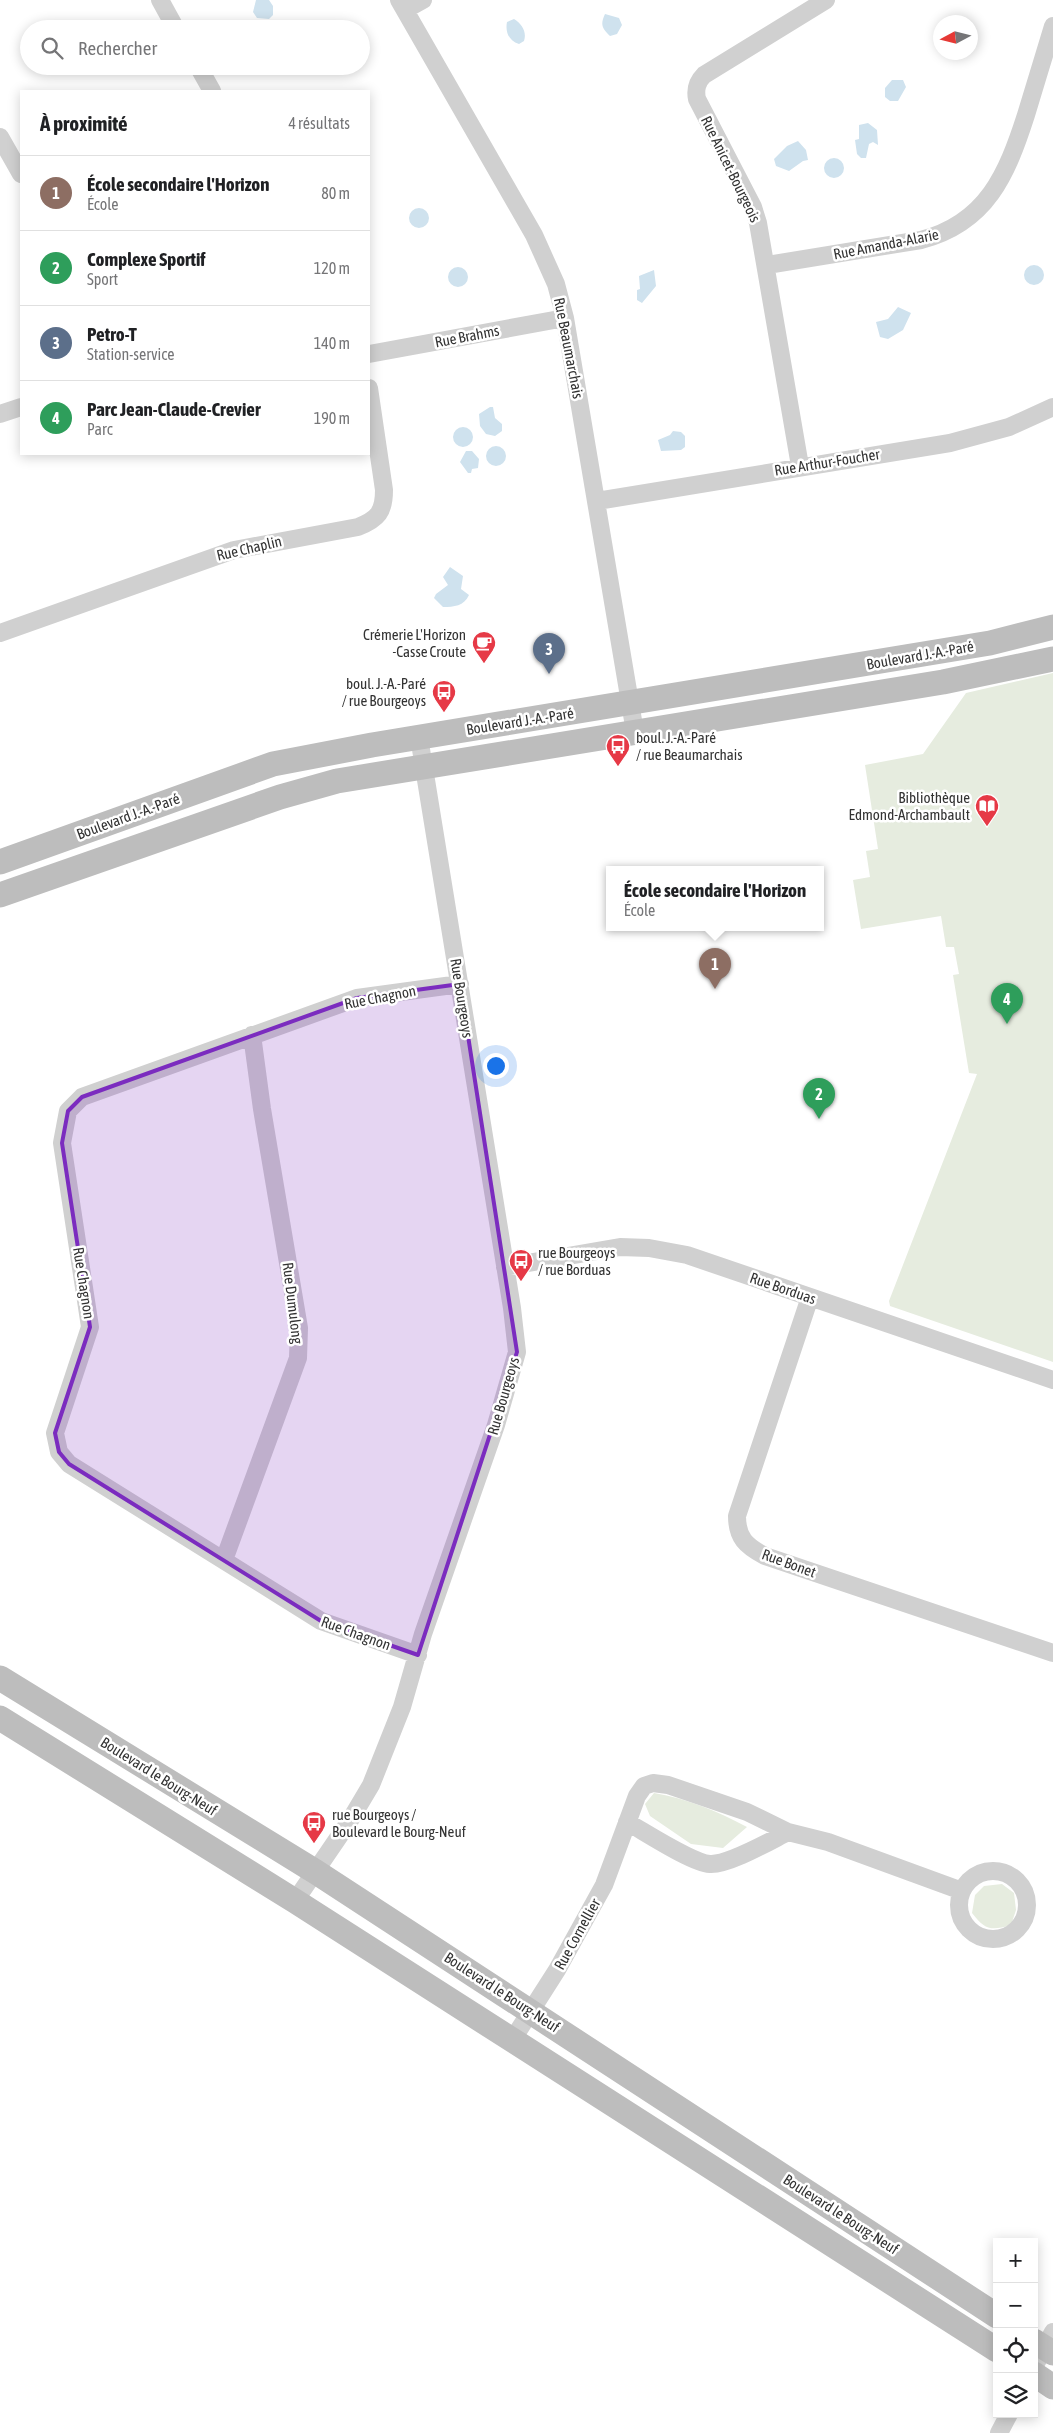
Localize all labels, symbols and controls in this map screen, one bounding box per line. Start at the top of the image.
north arrow [933,15,978,60]
search box [20,20,370,75]
icon: search [38,34,66,62]
text: Rechercher [78,37,157,59]
text: À proximité [40,111,128,135]
street label: Rue Anicet-Bourgeois [698,113,764,225]
text: 4 résultats [288,114,350,132]
text: École secondaire l'Horizon [87,173,269,195]
text: 1 [52,184,60,202]
text: 80 m [321,184,350,202]
text: École [87,195,119,213]
street label: Rue Amanda-Alarie [832,225,940,263]
text: Complexe Sportif [87,248,206,270]
text: 2 [52,259,60,277]
text: 120 m [314,259,350,277]
text: Sport [87,270,118,288]
street label: Rue Beaumarchais [551,296,587,400]
street label: Rue Brahms [433,321,501,351]
text: Petro-T [87,323,137,345]
text: 3 [52,334,60,352]
text: 140 m [314,334,350,352]
text: Station-service [87,345,174,363]
text: Parc Jean-Claude-Crevier [87,398,261,420]
text: 4 [52,409,60,427]
text: 190 m [314,409,350,427]
text: Parc [87,420,113,438]
street label: Rue Arthur-Foucher [773,445,881,479]
street label: Rue Chaplin [215,532,283,564]
place label: Crémerie L'Horizon -Casse Croute [363,626,466,660]
cafe icon: Crémerie L'Horizon -Casse Croute [471,630,497,664]
pin: 3 [533,633,565,674]
street label: Boulevard J.-A.-Paré [865,637,975,673]
place label: boul. J.-A.-Paré / rue Bourgeoys [342,675,426,709]
bus stop icon: boul. J.-A.-Paré / rue Bourgeoys [431,679,457,713]
street label: Boulevard J.-A.-Paré [465,704,575,738]
place label: boul. J.-A.-Paré / rue Beaumarchais [636,729,743,763]
bus stop icon: boul. J.-A.-Paré / rue Beaumarchais [605,733,631,767]
street label: Boulevard J.-A.-Paré [74,789,182,843]
place label: Bibliothèque Edmond-Archambault [849,789,970,823]
library icon: Bibliothèque Edmond-Archambault [974,793,1000,827]
popup [606,866,824,931]
text: École secondaire l'Horizon [624,879,806,901]
text: École [624,901,655,919]
pin: 1 [699,948,731,989]
street label: Rue Bourgeoys [447,957,477,1039]
street label: Rue Chagnon [343,982,417,1012]
pin: 4 [991,983,1023,1024]
your location [483,1053,509,1079]
pin: 2 [803,1078,835,1119]
place label: rue Bourgeoys / rue Borduas [538,1244,615,1278]
street label: Rue Chagnon [70,1246,98,1320]
bus stop icon: rue Bourgeoys / rue Borduas [508,1248,534,1282]
street label: Rue Dumulong [280,1261,306,1345]
street label: Rue Borduas [748,1269,818,1307]
street label: Rue Bourgeoys [484,1355,522,1437]
street label: Rue Bonet [760,1545,818,1581]
street label: Rue Chagnon [319,1613,393,1653]
street label: Boulevard le Bourg-Neuf [98,1733,220,1819]
place label: rue Bourgeoys / Boulevard le Bourg-Neuf [332,1806,466,1840]
bus stop icon: rue Bourgeoys / Boulevard le Bourg-Neuf [301,1810,327,1844]
street label: Rue Cornellier [551,1895,604,1972]
street label: Boulevard le Bourg-Neuf [441,1948,563,2036]
street label: Boulevard le Bourg-Neuf [780,2170,902,2258]
map controls [993,2238,1038,2418]
button: + [993,2238,1038,2283]
button: − [993,2283,1038,2328]
button: locate [993,2328,1038,2373]
button: layers [993,2373,1038,2418]

